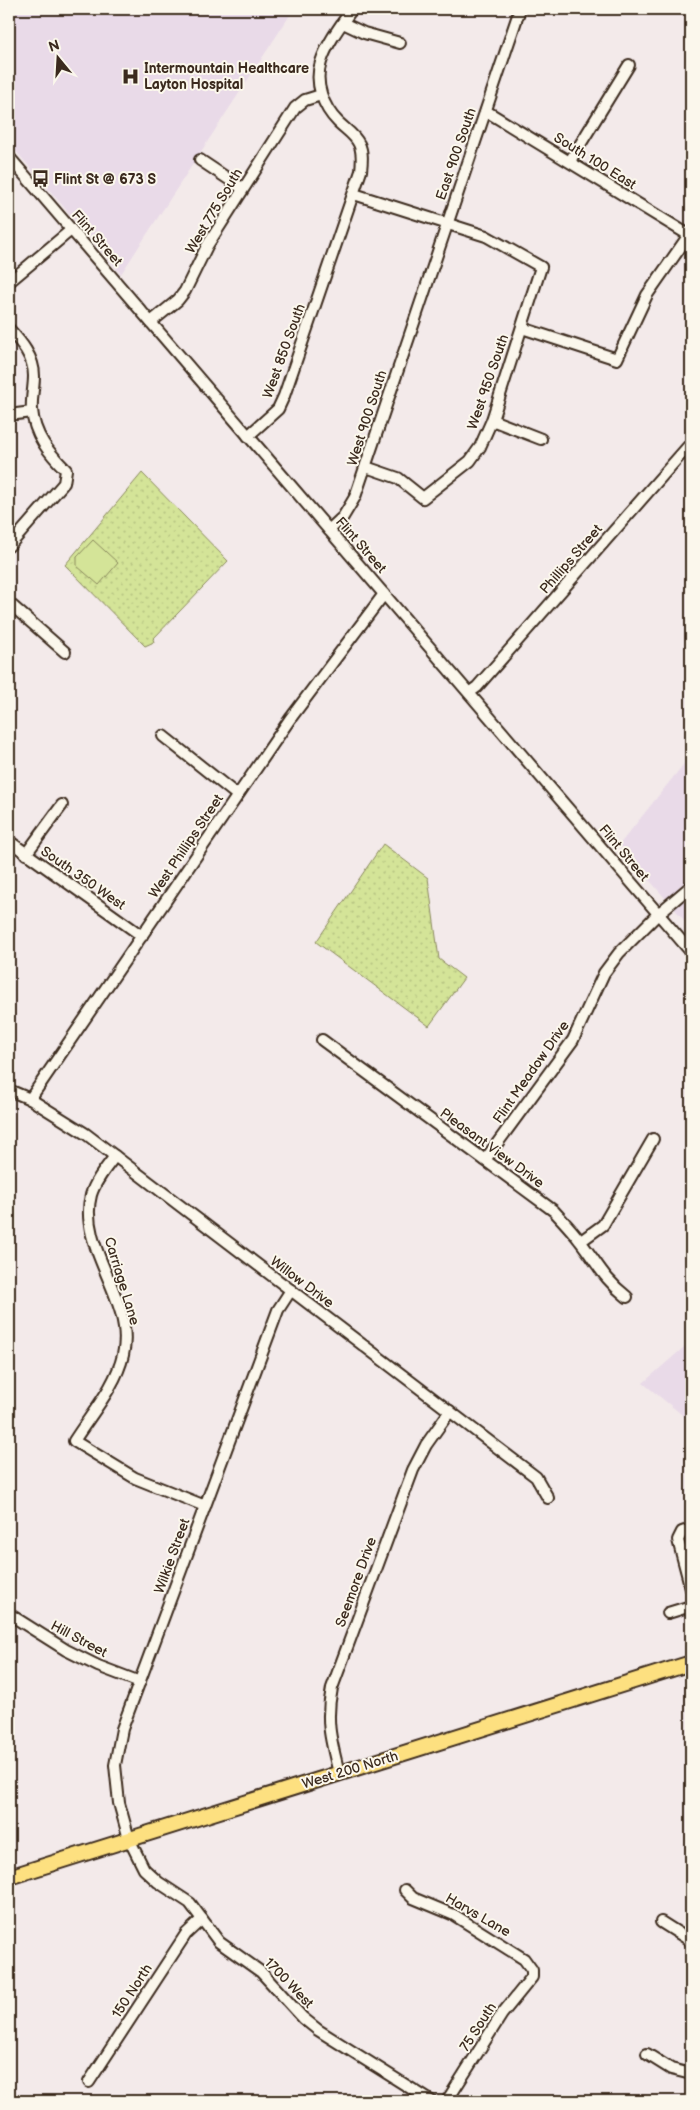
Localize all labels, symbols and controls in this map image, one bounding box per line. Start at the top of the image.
north arrow [32,32,82,82]
text: N [47,36,62,56]
place label: Intermountain Healthcare Layton Hospital [144,60,309,93]
hospital icon: Intermountain Healthcare Layton Hospital [120,66,140,86]
street label: East 900 South [432,105,480,202]
street label: South 100 East [551,129,640,193]
street label: West 775 South [182,165,246,257]
bus stop icon: Flint St @ 673 S [30,169,50,189]
place label: Flint St @ 673 S [54,171,156,188]
street label: Flint Street [68,206,126,270]
street label: West 850 South [259,301,309,401]
street label: West 950 South [464,332,512,432]
street label: West 900 South [344,368,391,468]
street label: Flint Street [332,513,390,577]
street label: Phillips Street [536,520,606,597]
street label: West Phillips Street [145,790,227,901]
street label: Flint Street [595,821,653,885]
street label: South 350 West [37,843,129,914]
street label: Flint Meadow Drive [489,1018,573,1126]
street label: Pleasant View Drive [437,1104,547,1192]
street label: Carriage Lane [101,1235,143,1327]
street label: Willow Drive [267,1252,337,1312]
street label: Wilkie Street [151,1515,194,1596]
street label: Seemore Drive [332,1535,380,1629]
street label: Hill Street [48,1617,111,1661]
street label: West 200 North [300,1747,400,1793]
street label: Harvs Lane [442,1890,514,1940]
street label: 1700 West [261,1954,318,2012]
street label: 150 North [108,1961,156,2021]
street label: 75 South [456,1999,500,2054]

